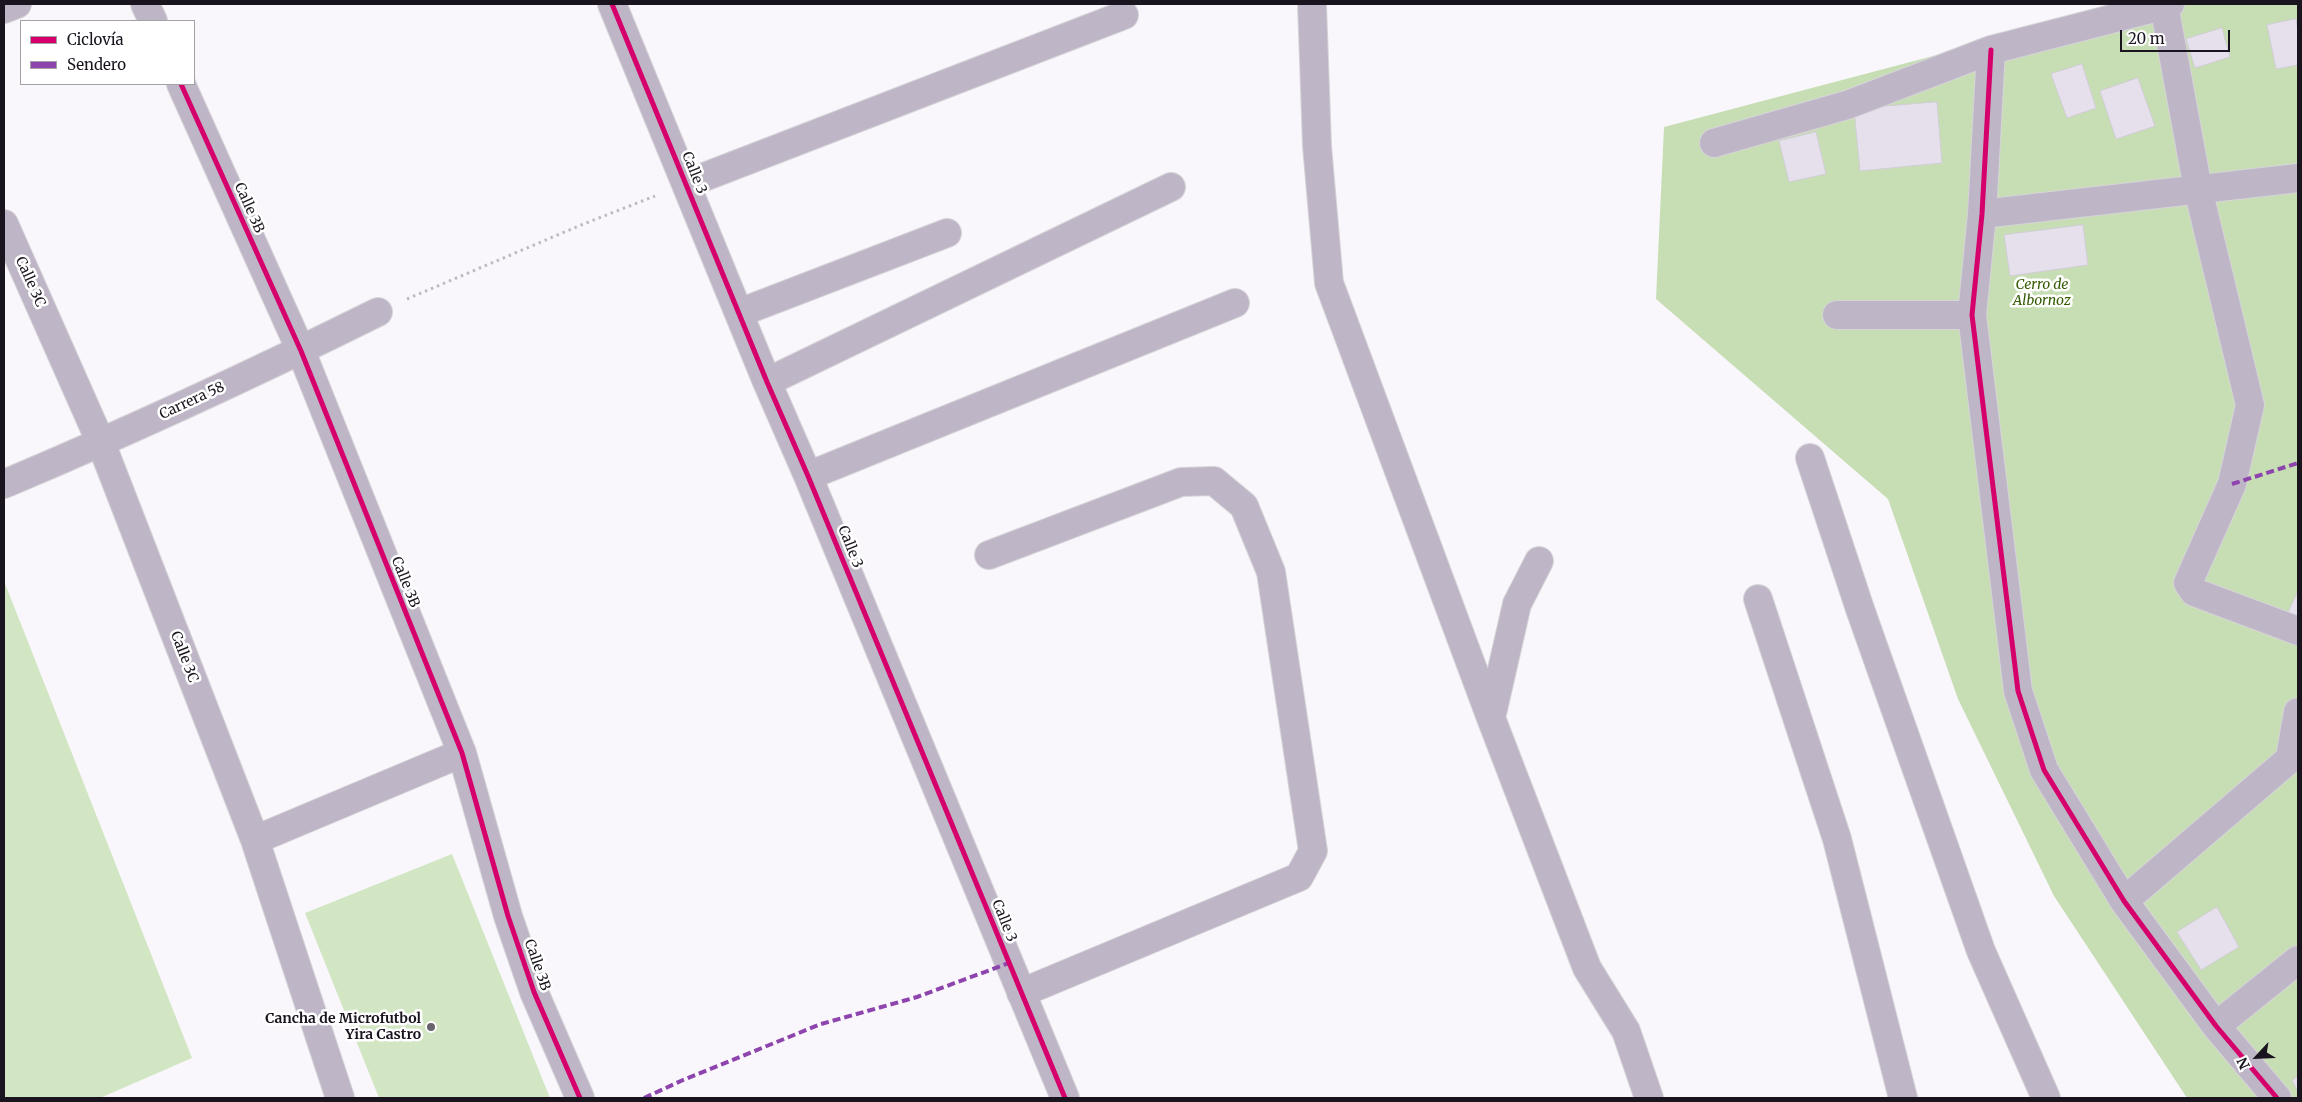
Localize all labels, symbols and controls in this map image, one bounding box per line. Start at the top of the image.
legend [20,20,195,85]
scale bar [2122,20,2232,52]
text: 20 m [2128,29,2165,48]
text: Ciclovía [67,30,124,49]
text: Sendero [67,55,126,74]
street label: Calle 3 [678,149,710,197]
street label: Calle 3B [231,180,267,236]
street label: Calle 3C [11,254,49,310]
park label: Cerro de Albornoz [2013,277,2071,310]
street label: Carrera 58 [157,379,227,423]
street label: Calle 3 [834,523,866,571]
street label: Calle 3B [387,554,423,610]
street label: Calle 3C [167,629,201,685]
street label: Calle 3 [988,897,1020,945]
street label: Calle 3B [520,937,554,993]
place label: Cancha de Microfutbol Yira Castro [265,1011,421,1044]
marker: Cancha de Microfutbol Yira Castro [425,1021,437,1033]
north arrow [2232,1032,2282,1082]
text: N [2233,1055,2254,1072]

